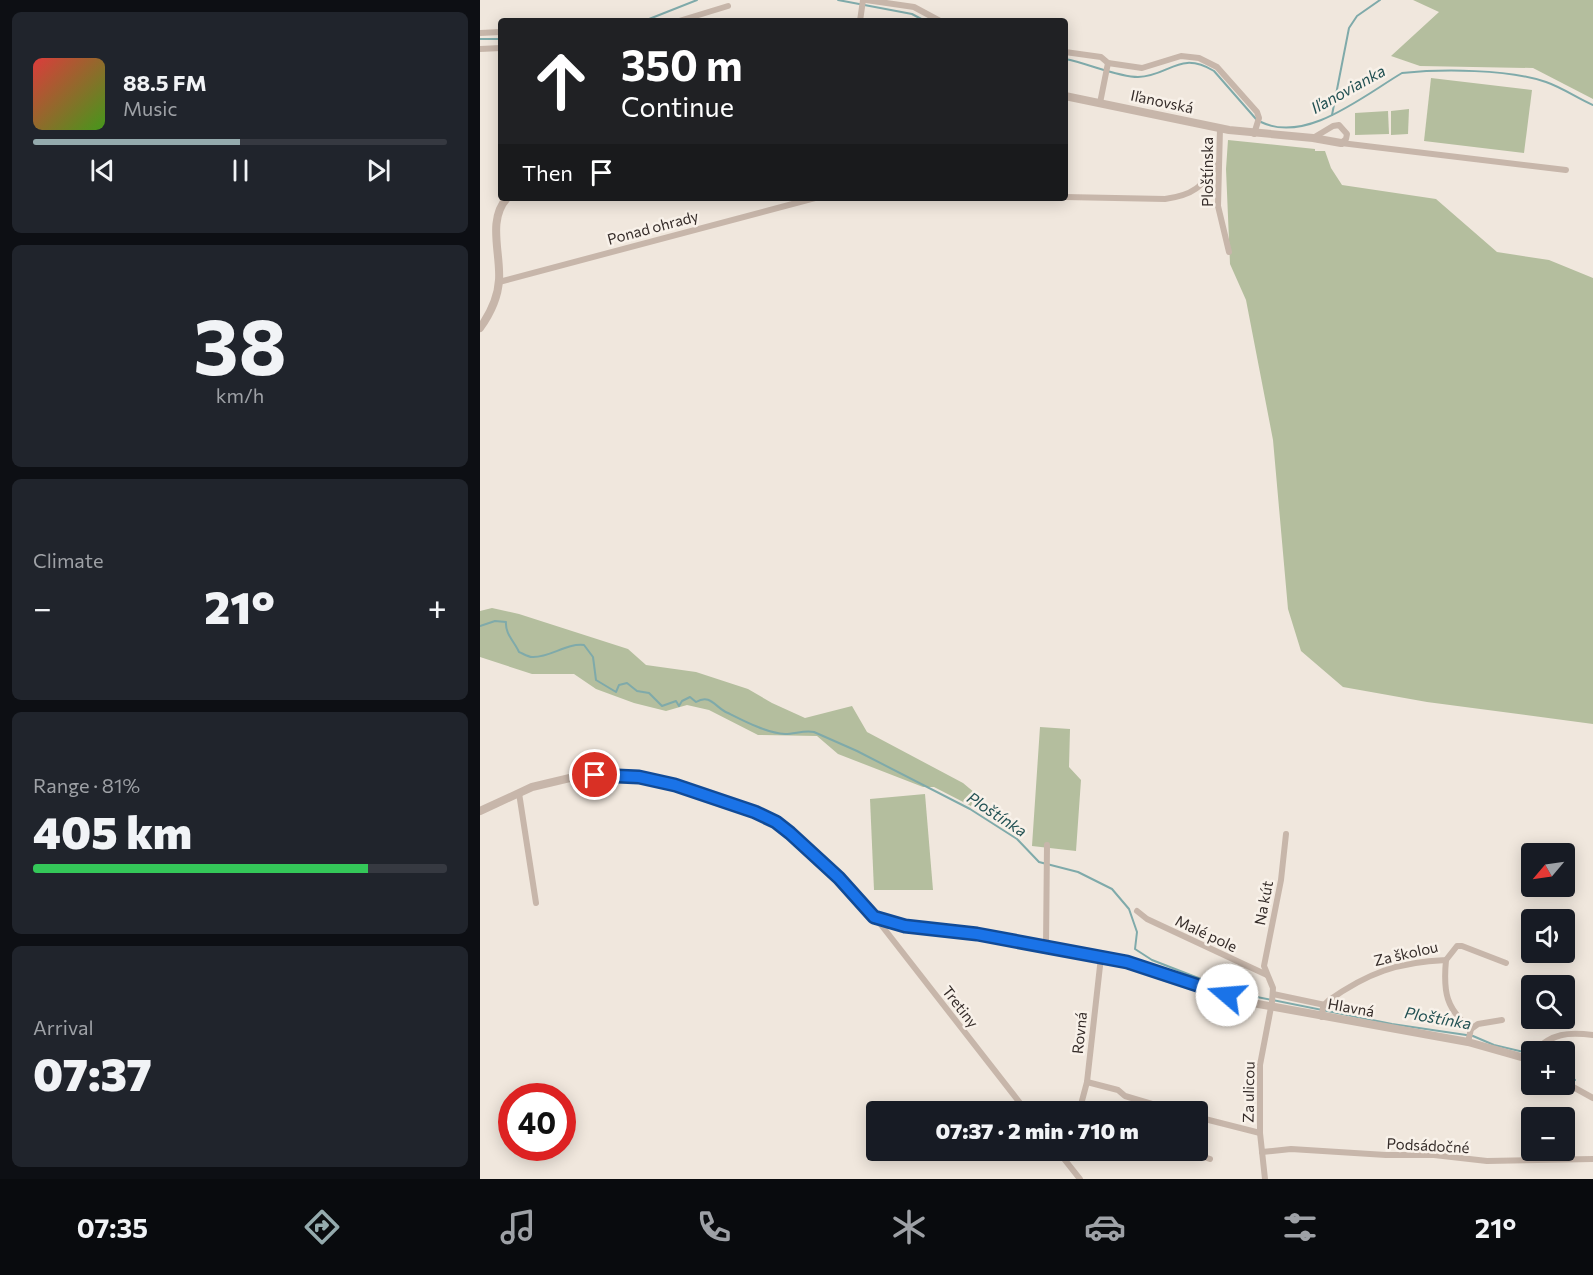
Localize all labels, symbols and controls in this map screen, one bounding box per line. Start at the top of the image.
text: 350 m [621,38,743,90]
icon: ahead [522,42,600,120]
water label: Iľanovianka [1307,60,1388,117]
text: 88.5 FM [123,69,207,96]
street label: Iľanovská [1129,86,1195,116]
text: Continue [621,90,734,123]
text: Music [123,96,177,120]
street label: Ploštínska [1198,137,1216,207]
icon: previous [86,154,119,187]
icon: pause [224,154,257,187]
icon: next [362,154,395,187]
icon: arrive [585,156,618,189]
text: Then [522,159,573,186]
street label: Ponad ohrady [605,206,701,248]
text: 38 [193,296,287,391]
text: km/h [216,383,264,407]
text: Climate [33,548,103,572]
text: 21° [204,578,275,633]
text: − [33,586,52,627]
text: + [428,586,447,627]
pin [569,749,620,800]
icon: arrive [578,758,611,791]
text: Range · 81% [33,773,140,797]
water label: Ploštínka [964,787,1031,840]
text: 405 km [33,803,192,858]
north arrow [1521,843,1575,897]
map controls [1521,843,1575,1161]
street label: Na kút [1250,879,1276,926]
button: sound [1521,909,1575,963]
street label: Malé pole [1173,911,1240,955]
street label: Za školou [1372,937,1440,969]
position arrow [1195,963,1259,1027]
button: search [1521,975,1575,1029]
street label: Tretiny [939,982,983,1031]
street label: Hlavná [1327,994,1376,1020]
water label: Ploštínka [1403,1002,1473,1033]
street label: Rovná [1068,1011,1090,1055]
text: Arrival [33,1015,94,1039]
button: + [1521,1041,1575,1095]
text: 07:37 [33,1045,152,1100]
street label: Za ulicou [1238,1061,1258,1123]
speed limit sign: 40 [498,1083,576,1161]
button: − [1521,1107,1575,1161]
text: 07:37 · 2 min · 710 m [935,1117,1139,1144]
street label: Podsádočné [1386,1134,1470,1156]
icon: directions [301,1206,343,1248]
icon: music [497,1206,539,1248]
icon: phone [693,1206,735,1248]
icon: climate [888,1206,930,1248]
icon: car [1084,1206,1126,1248]
icon: filters [1279,1206,1321,1248]
text: 07:35 [77,1211,148,1244]
text: 21° [1475,1211,1516,1244]

